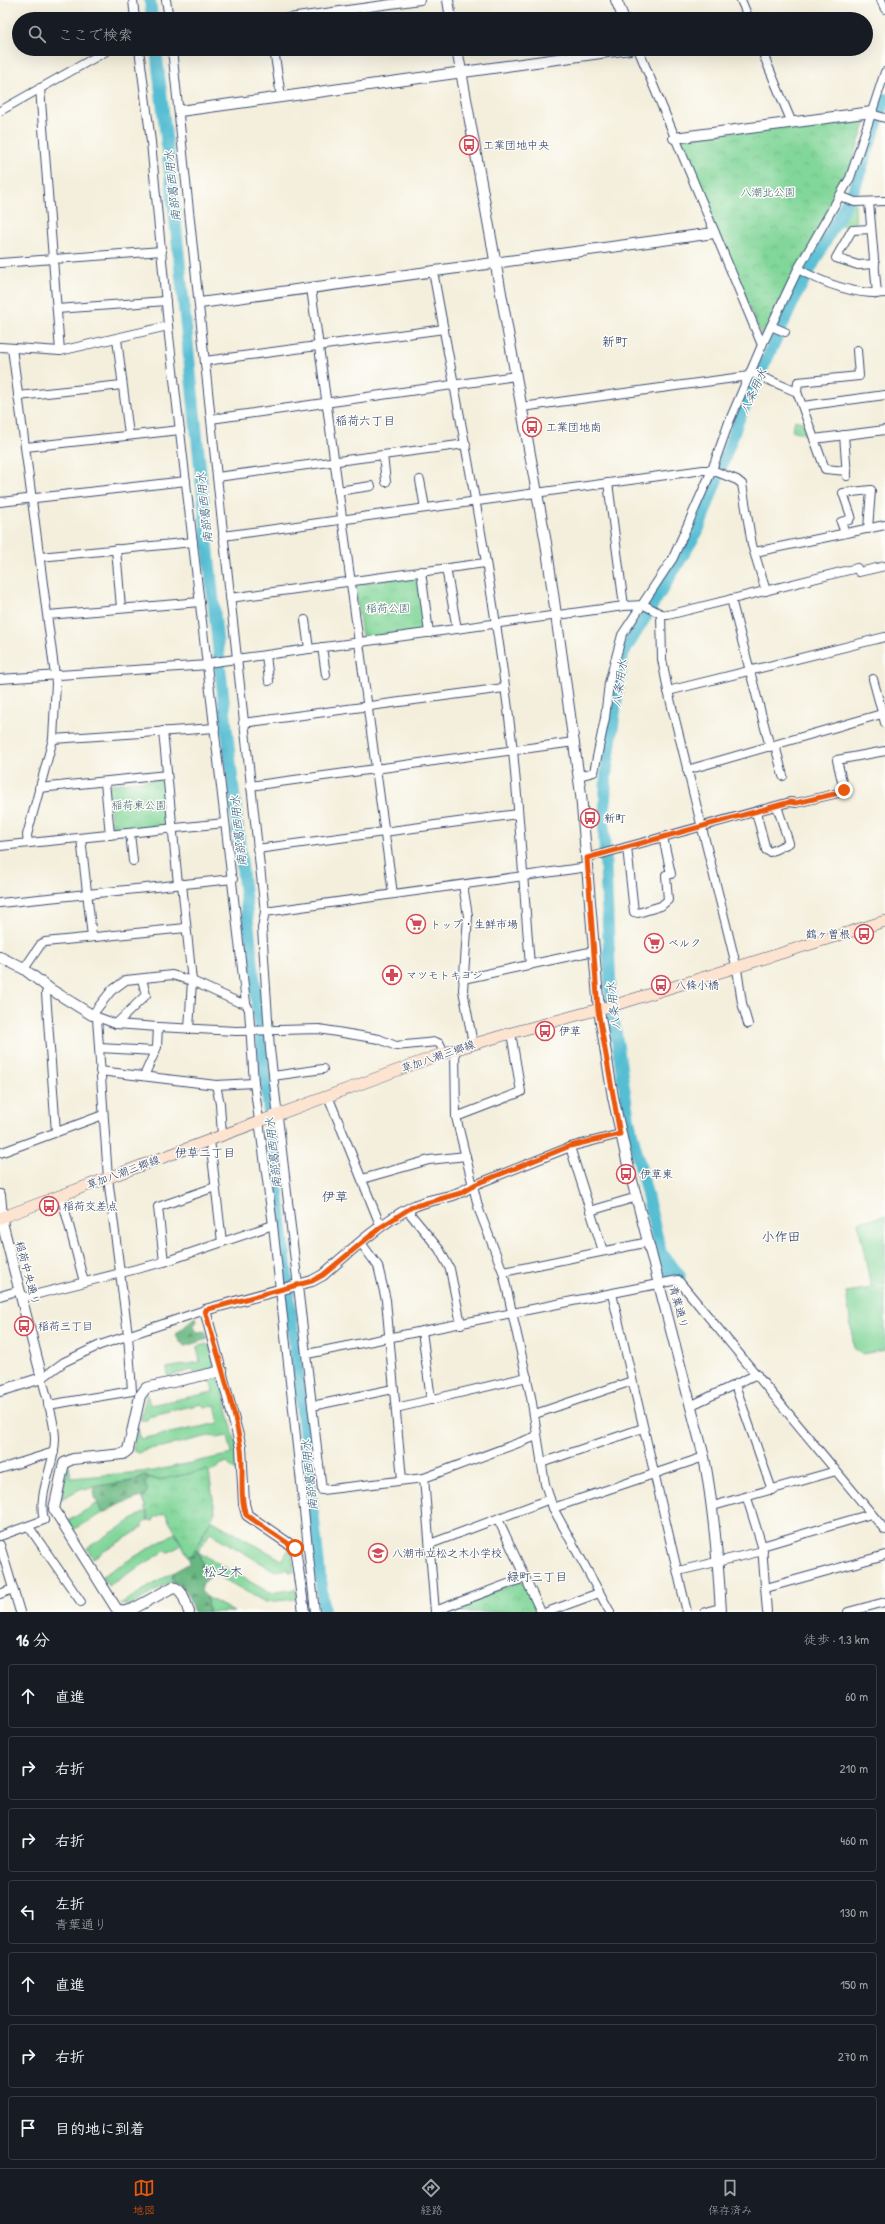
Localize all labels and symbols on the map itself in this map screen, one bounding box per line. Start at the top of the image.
bus stop icon: 工業団地中央 [458,134,480,156]
place label: 工業団地中央 [483,138,549,152]
water label: 南部葛西用水 [160,149,184,223]
park label: 八潮北公園 [741,185,796,199]
district label: 新町 [602,332,628,350]
water label: 八条用水 [735,366,771,416]
district label: 稲荷六丁目 [335,412,395,429]
bus stop icon: 工業団地南 [521,416,543,438]
place label: 工業団地南 [546,420,601,434]
water label: 南部葛西用水 [192,471,216,545]
park label: 稲荷公園 [366,601,410,615]
water label: 八条用水 [607,658,631,708]
route end [835,781,853,799]
water label: 南部葛西用水 [226,794,250,868]
park label: 稲荷東公園 [112,798,167,812]
bus stop icon: 新町 [579,807,601,829]
place label: 新町 [604,811,626,825]
supermarket icon: トップ・生鮮市場 [405,913,427,935]
place label: トップ・生鮮市場 [430,917,518,931]
bus stop icon: 鶴ヶ曽根 [853,923,875,945]
place label: 鶴ヶ曽根 [806,927,851,941]
supermarket icon: ベルク [643,932,665,954]
place label: ベルク [668,936,701,950]
pharmacy icon: マツモトキヨシ [381,964,403,986]
place label: マツモトキヨシ [406,968,483,982]
bus stop icon: 八條小橋 [650,974,672,996]
place label: 八條小橋 [675,978,719,992]
water label: 八条用水 [602,981,624,1031]
bus stop icon: 伊草 [534,1020,556,1042]
place label: 伊草 [559,1024,581,1038]
street label: 草加八潮三郷線 [399,1037,477,1075]
water label: 南部葛西用水 [261,1116,285,1190]
district label: 伊草二丁目 [175,1144,235,1161]
street label: 草加八潮三郷線 [84,1152,162,1192]
bus stop icon: 伊草東 [615,1163,637,1185]
place label: 伊草東 [640,1167,673,1181]
district label: 伊草 [322,1187,348,1205]
bus stop icon: 稲荷交差点 [38,1195,60,1217]
place label: 稲荷交差点 [63,1199,118,1213]
district label: 小作田 [761,1227,801,1245]
street label: 稲荷中央通り [13,1239,43,1307]
street label: 青葉通り [667,1284,691,1330]
bus stop icon: 稲荷三丁目 [13,1315,35,1337]
place label: 稲荷三丁目 [38,1319,93,1333]
water label: 南部葛西用水 [297,1438,321,1512]
route start [286,1539,304,1557]
school or university icon: 八潮市立松之木小学校 [367,1542,389,1564]
place label: 八潮市立松之木小学校 [392,1546,502,1560]
district label: 松之木 [203,1562,243,1580]
district label: 緑町三丁目 [507,1568,567,1585]

